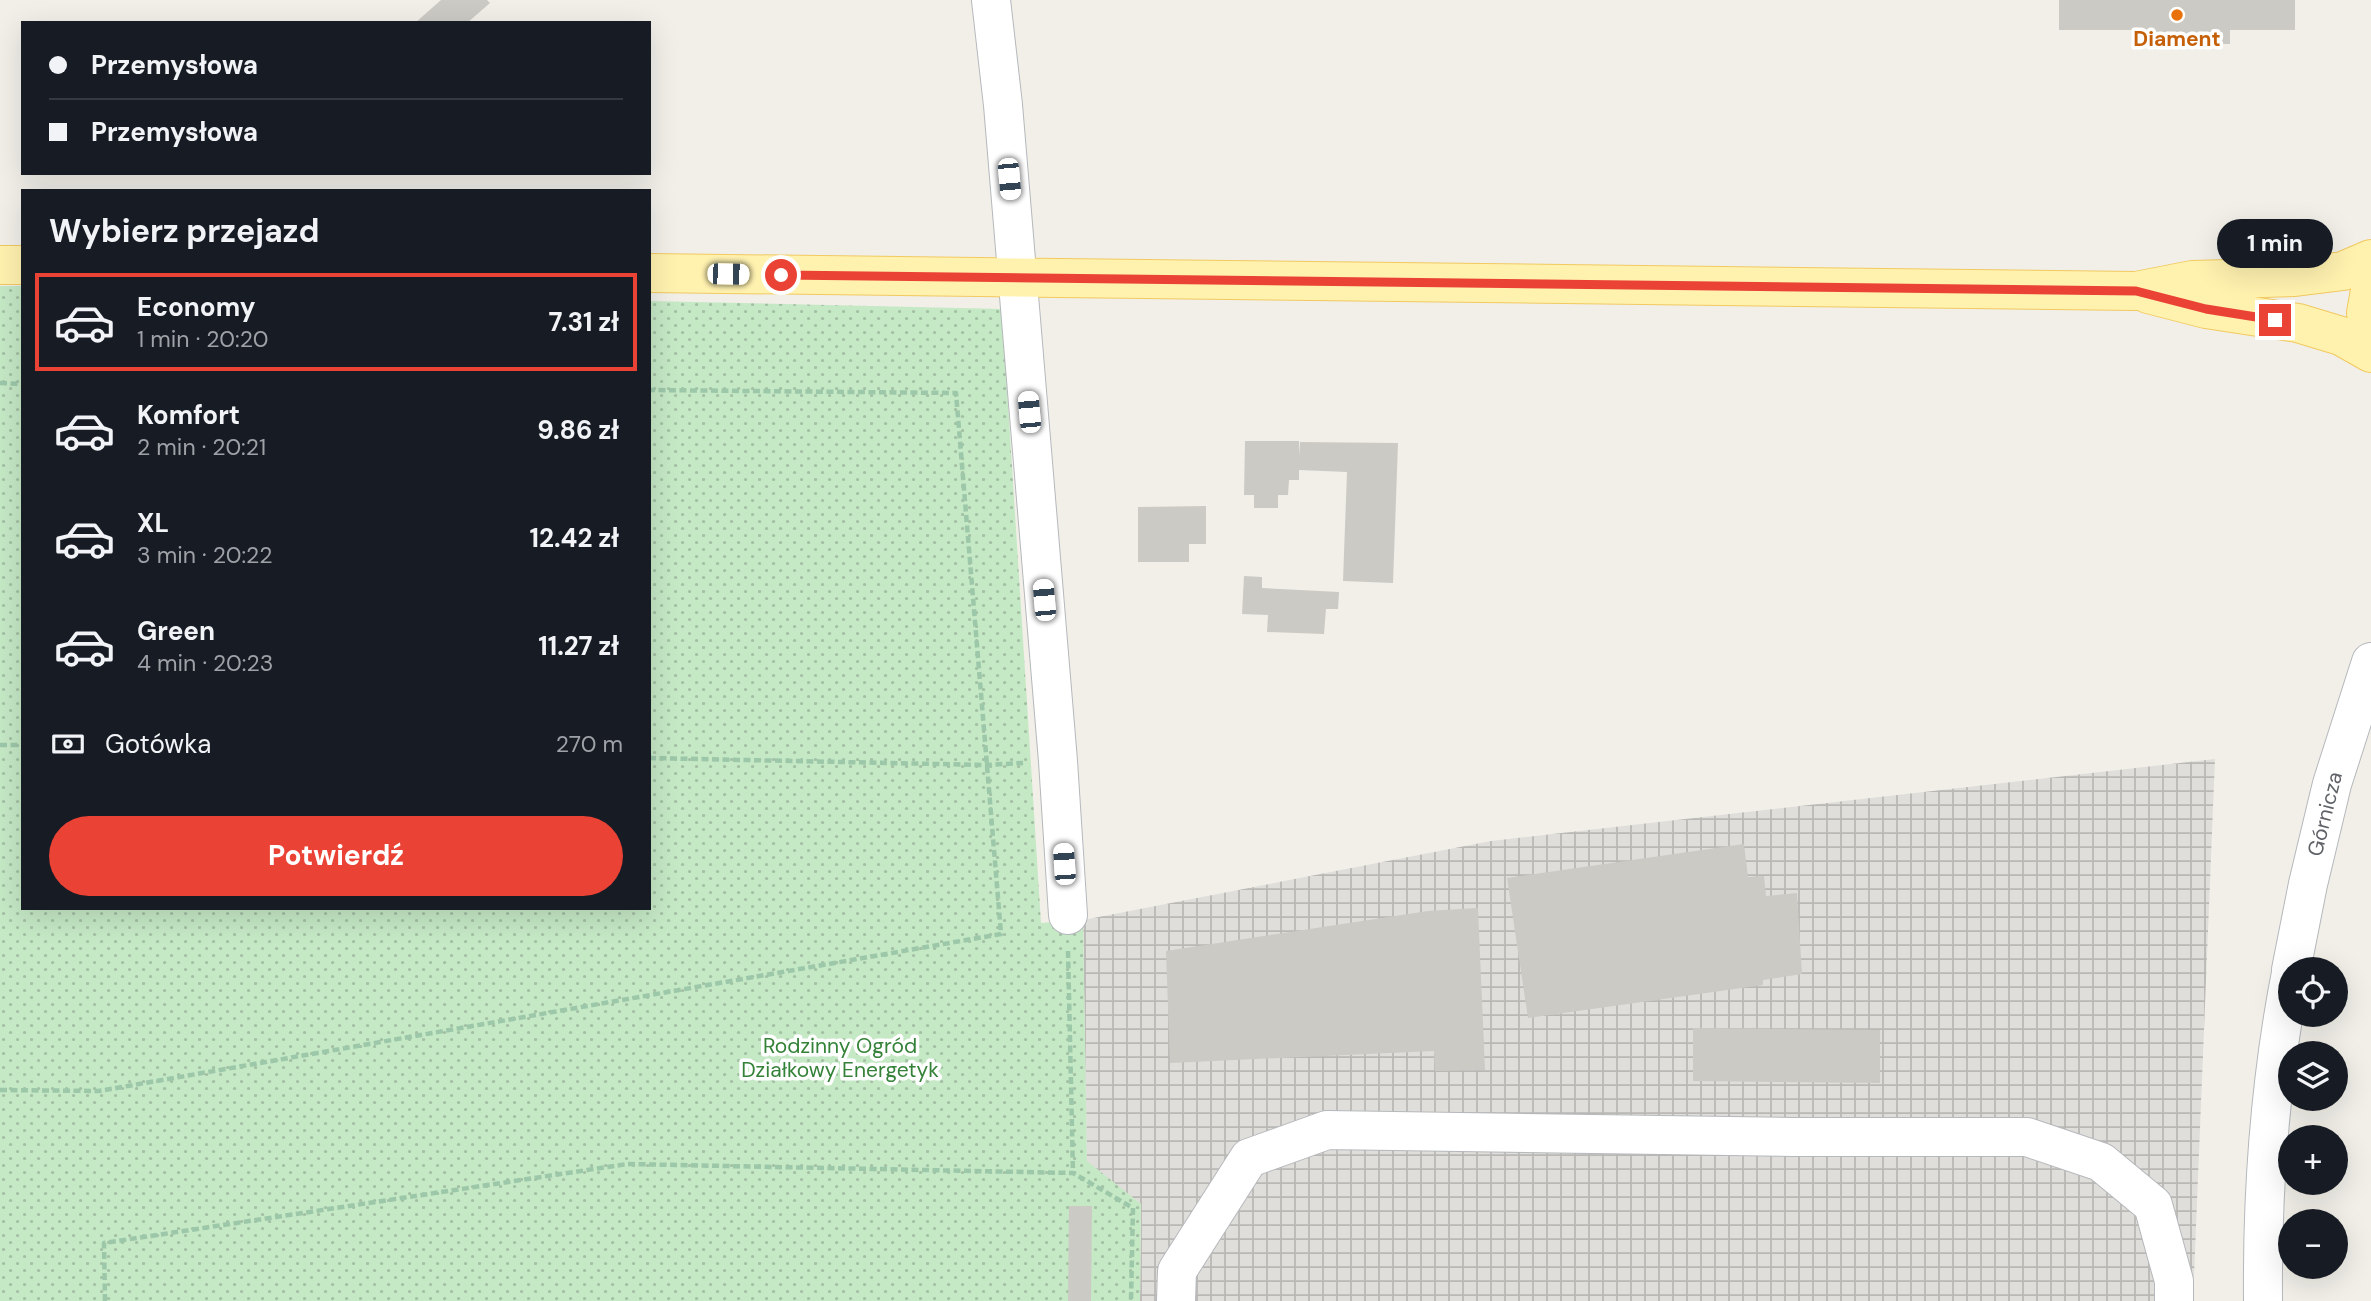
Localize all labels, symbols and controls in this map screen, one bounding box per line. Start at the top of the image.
marker: Diament [2169,7,2185,23]
place label: Diament [2133,25,2221,53]
text: Przemysłowa [91,48,258,82]
text: Przemysłowa [91,115,258,149]
car [997,157,1022,201]
text: Wybierz przejazd [49,210,319,252]
callout: 1 min [2217,218,2333,268]
text: 1 min [2247,228,2303,258]
route start [765,259,797,291]
car [707,263,750,285]
text: Economy [137,290,255,324]
icon: car [53,291,116,354]
route end [2259,304,2291,336]
text: 7.31 zł [549,305,619,339]
text: 1 min · 20:20 [137,324,268,354]
car [1017,390,1042,434]
text: Komfort [137,398,240,432]
icon: car [53,399,116,462]
text: 9.86 zł [537,413,619,447]
text: 2 min · 20:21 [137,432,266,462]
text: XL [137,506,169,540]
icon: car [53,507,116,570]
text: 12.42 zł [530,521,619,555]
text: 3 min · 20:22 [137,540,273,570]
car [1032,578,1057,622]
text: Green [137,614,215,648]
icon: car [53,615,116,678]
text: 11.27 zł [538,629,619,663]
text: 4 min · 20:23 [137,648,273,678]
icon: cash [49,725,87,763]
text: Gotówka [105,727,211,761]
text: 270 m [556,729,623,759]
street label: Górnicza [2301,769,2349,859]
button: Potwierdź [49,816,623,896]
car [1053,842,1076,886]
map controls [2278,957,2348,1279]
button: locate [2278,957,2348,1027]
park label: Rodzinny Ogród Działkowy Energetyk [741,1032,939,1084]
button: layers [2278,1041,2348,1111]
button: + [2278,1125,2348,1195]
button: − [2278,1209,2348,1279]

